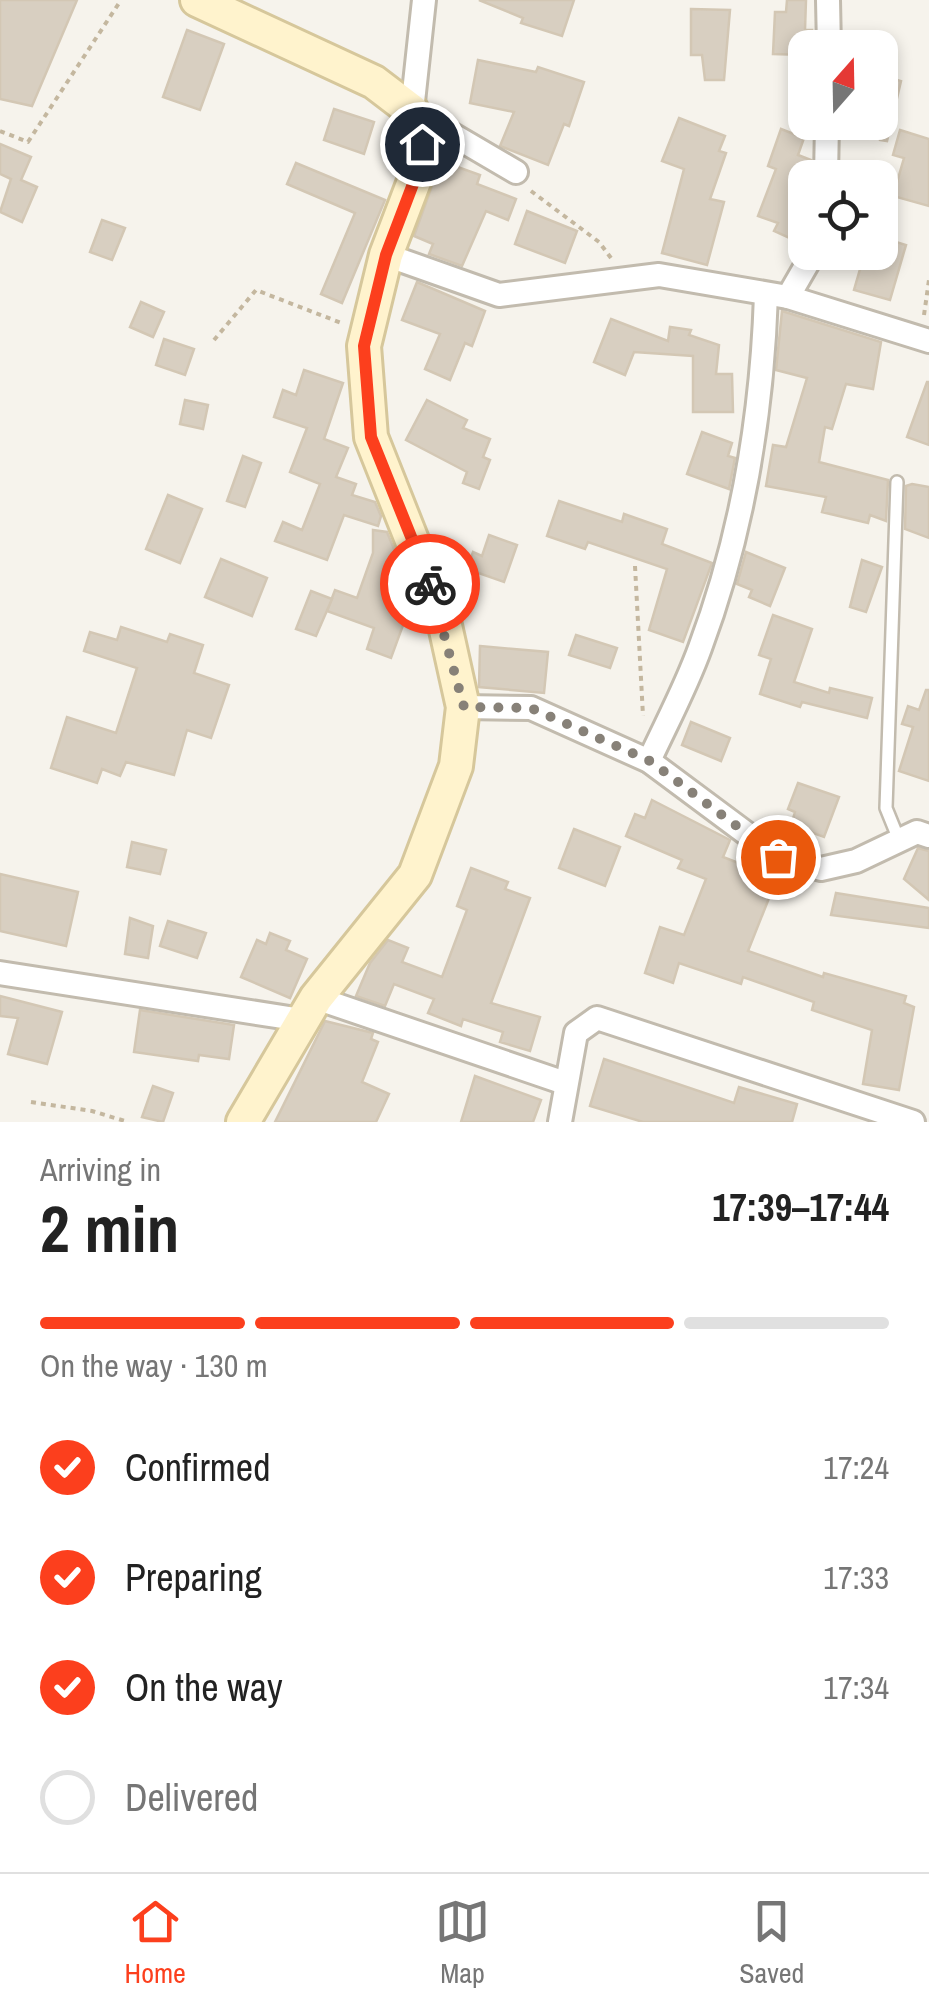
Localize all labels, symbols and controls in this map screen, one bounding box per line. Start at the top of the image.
north arrow [788,30,898,140]
map controls [788,30,898,270]
pin [380,102,465,187]
icon: home [395,117,450,172]
button: locate [788,160,898,270]
courier [380,534,480,634]
icon: bike [403,557,458,612]
pin [736,815,821,900]
icon: bag [751,830,806,885]
text: Arriving in [40,1148,161,1191]
text: 17:39–17:44 [712,1182,889,1233]
text: 2 min [40,1185,179,1272]
text: On the way · 130 m [40,1344,268,1387]
icon: check [40,1440,95,1495]
text: Confirmed [125,1442,270,1493]
text: 17:24 [823,1446,889,1489]
icon: check [40,1550,95,1605]
text: Preparing [125,1552,262,1603]
text: 17:33 [823,1556,889,1599]
icon: check [40,1660,95,1715]
text: On the way [125,1662,283,1713]
text: 17:34 [823,1666,889,1709]
text: Delivered [125,1772,258,1823]
tab: Home [125,1894,186,1992]
tab: Map [435,1894,490,1992]
tab: Saved [739,1894,804,1992]

